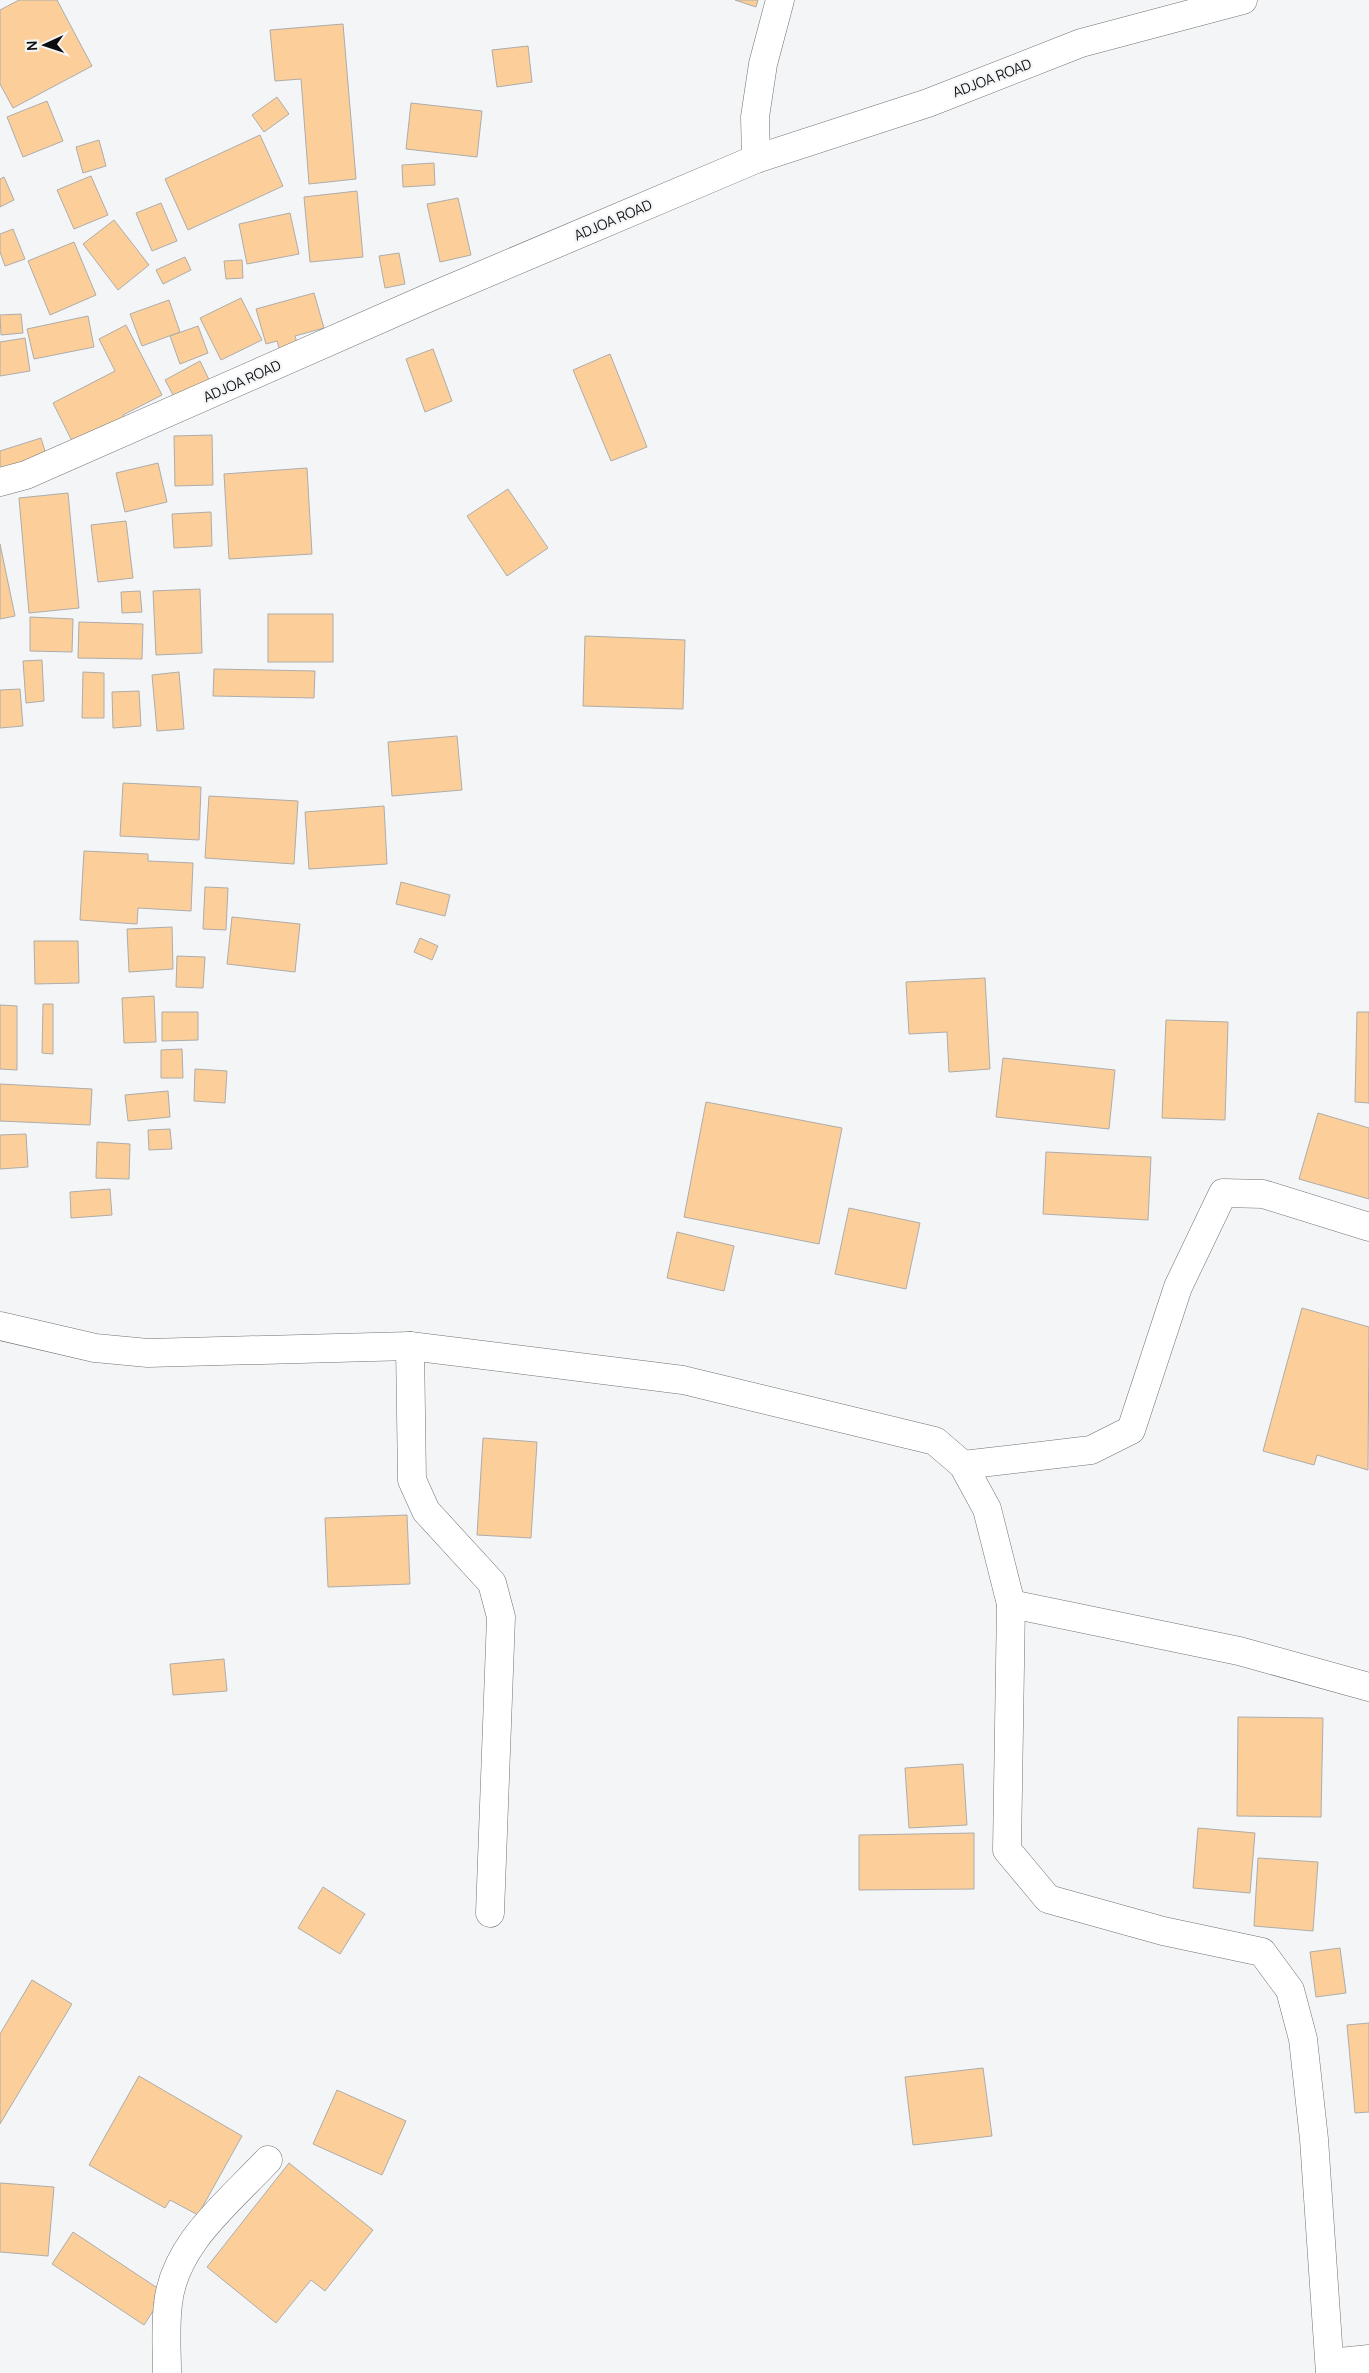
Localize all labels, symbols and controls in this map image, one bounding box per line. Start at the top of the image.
north arrow [20,20,70,70]
text: N [22,40,41,51]
street label: ADJOA ROAD [950,54,1034,101]
street label: ADJOA ROAD [571,195,655,245]
street label: ADJOA ROAD [200,355,284,406]

